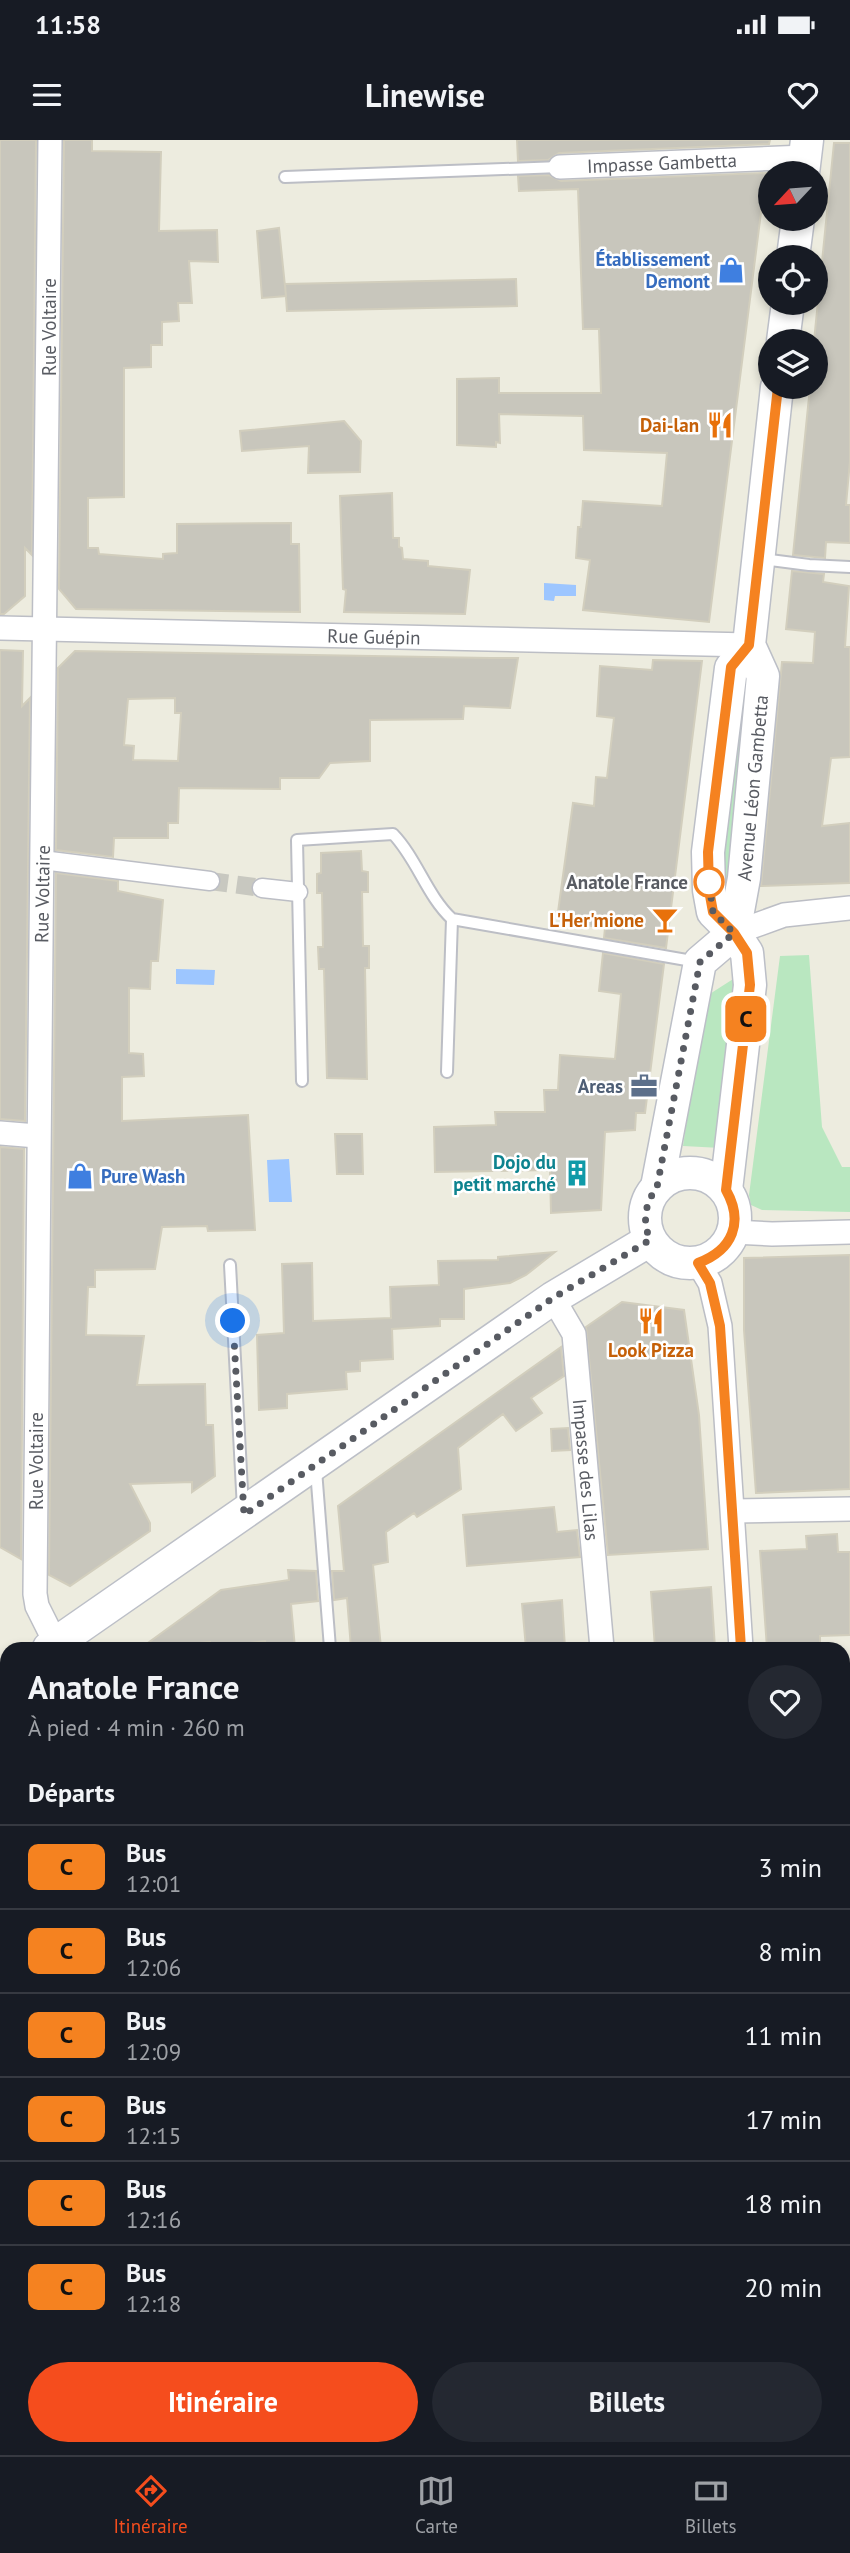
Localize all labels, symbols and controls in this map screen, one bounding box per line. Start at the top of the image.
text: 11:58 [35,8,101,41]
text: Linewise [365,74,485,116]
icon: menu [28,76,66,114]
icon: heart [784,76,822,114]
street label: Impasse Gambetta [586,148,737,178]
north arrow [758,161,828,231]
map controls [758,161,828,399]
button: locate [758,245,828,315]
place label: Établissement Demont [596,247,710,293]
shop icon: Établissement Demont [716,255,746,285]
street label: Rue Voltaire [37,278,61,376]
button: layers [758,329,828,399]
restaurant icon: Dai-lan [705,410,735,440]
place label: Dai-lan [640,413,699,437]
street label: Rue Guépin [327,623,421,650]
street label: Avenue Léon Gambetta [732,694,773,882]
street label: Rue Voltaire [29,845,55,943]
marker: Anatole France [694,867,724,897]
place label: Anatole France [566,870,688,894]
bar icon: L'Her'mione [650,905,680,935]
place label: L'Her'mione [549,908,644,932]
line badge: C [723,996,769,1042]
text: C [739,1003,753,1034]
office icon: Areas [629,1071,659,1101]
place label: Areas [578,1074,623,1098]
place label: Dojo du petit marché [453,1150,556,1196]
building icon: Dojo du petit marché [562,1158,592,1188]
shop icon: Pure Wash [65,1161,95,1191]
place label: Pure Wash [101,1164,185,1188]
your location [215,1303,250,1338]
restaurant icon: Look Pizza [636,1306,666,1336]
place label: Look Pizza [608,1338,694,1362]
street label: Impasse des Lilas [568,1398,604,1542]
street label: Rue Voltaire [24,1412,48,1510]
text: Anatole France [28,1665,239,1708]
button: heart [748,1665,822,1739]
text: À pied · 4 min · 260 m [28,1713,245,1742]
text: Départs [28,1776,115,1809]
text: Bus [126,1836,166,1869]
text: C [60,1851,73,1882]
text: 3 min [759,1851,822,1884]
text: 12:01 [126,1869,181,1898]
text: Bus [126,1920,166,1953]
text: C [60,1935,73,1966]
text: 8 min [759,1935,822,1968]
text: 12:06 [126,1953,181,1982]
text: Bus [126,2004,166,2037]
text: C [60,2019,73,2050]
text: 11 min [744,2019,822,2052]
text: 12:09 [126,2037,181,2066]
text: Bus [126,2088,166,2121]
text: C [60,2103,73,2134]
text: 17 min [746,2103,822,2136]
text: 12:15 [126,2121,181,2150]
text: Bus [126,2172,166,2205]
text: C [60,2187,73,2218]
text: 18 min [744,2187,822,2220]
text: 12:16 [126,2205,181,2234]
text: Bus [126,2256,166,2289]
text: C [60,2271,73,2302]
text: 20 min [744,2271,822,2304]
text: 12:18 [126,2289,181,2318]
button: Itinéraire [28,2362,418,2442]
button: Billets [432,2362,822,2442]
tab: Itinéraire [114,2472,188,2538]
tab: Carte [415,2472,458,2538]
tab: Billets [685,2472,736,2538]

